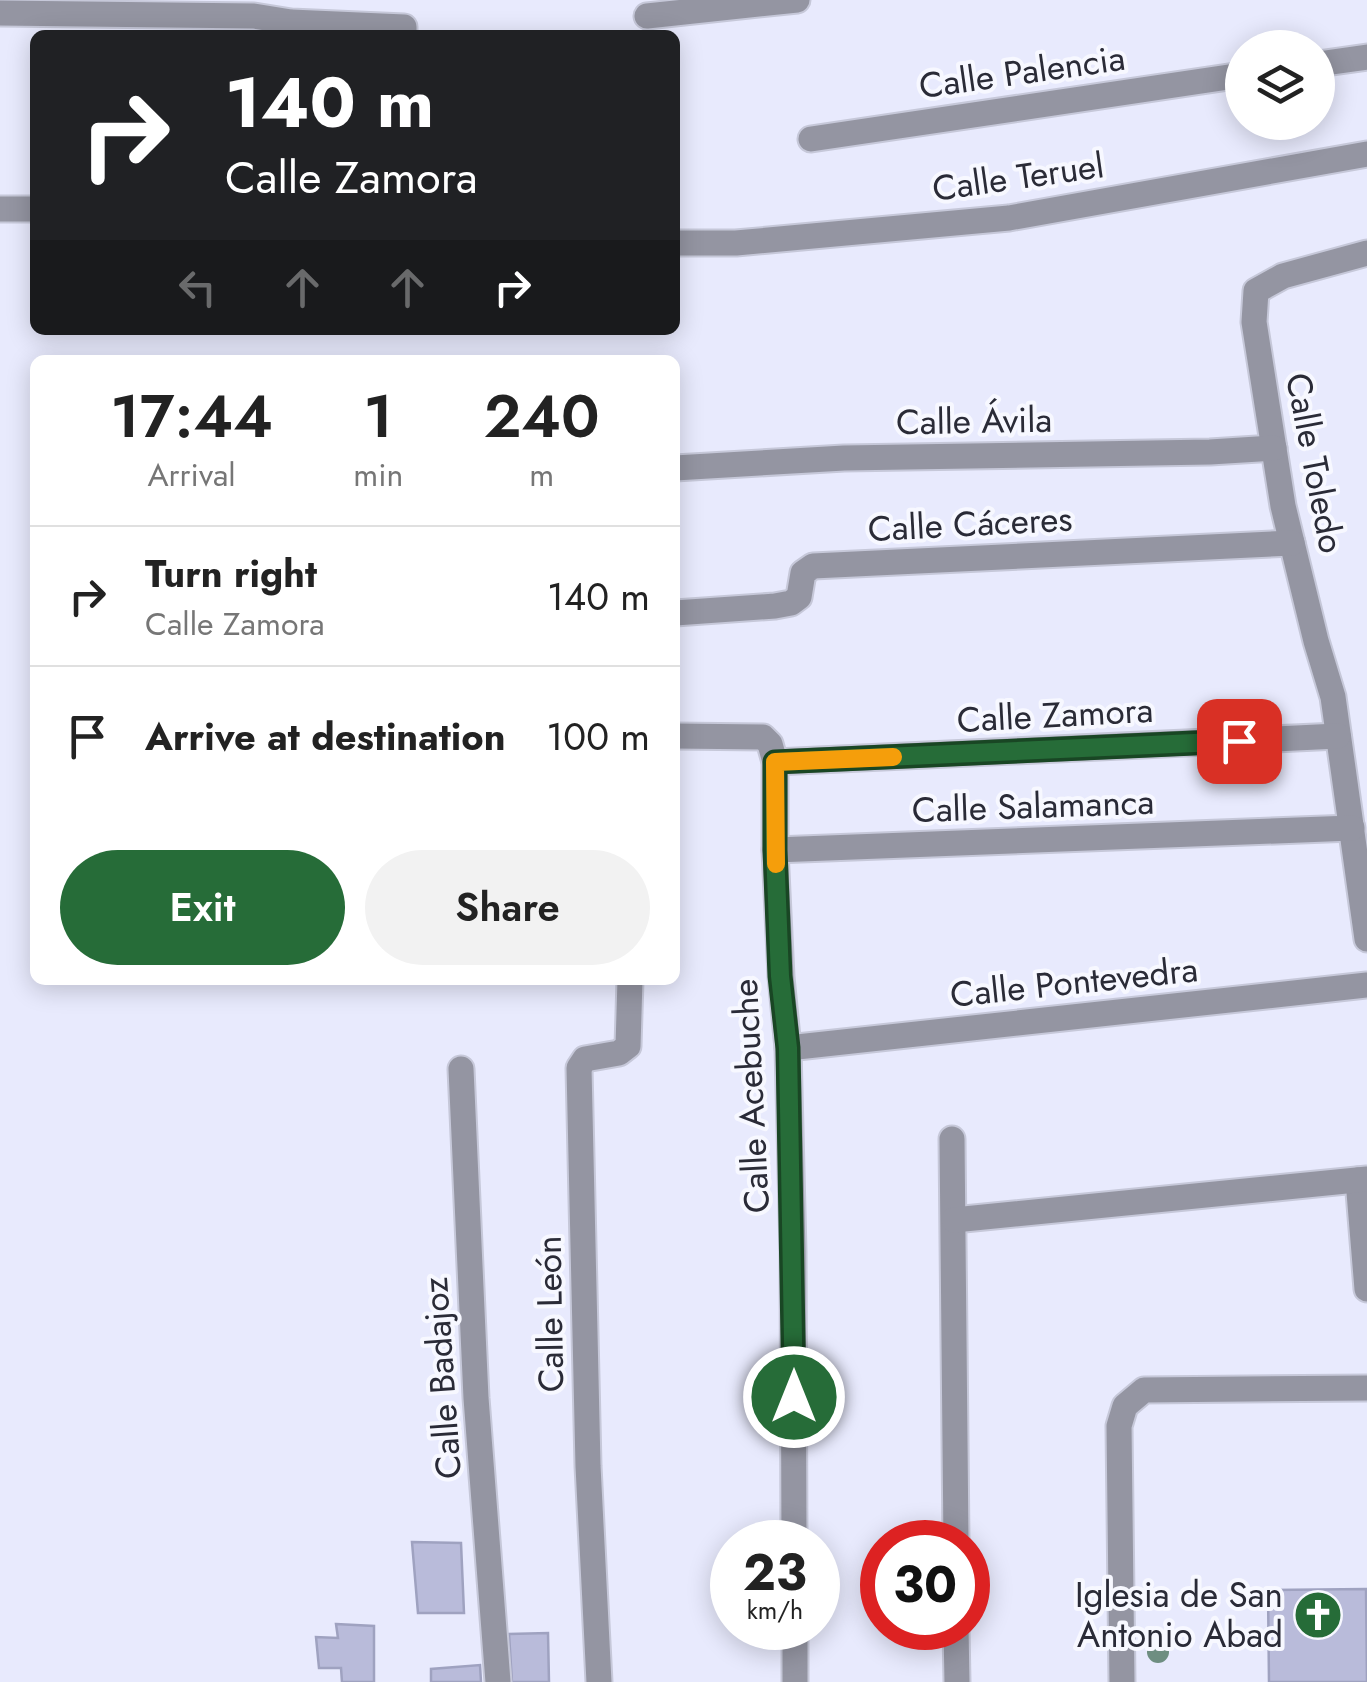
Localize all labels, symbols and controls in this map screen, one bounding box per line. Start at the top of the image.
map controls [1225,30,1335,140]
button: layers [1225,30,1335,140]
street label: Calle Palencia [916,33,1128,111]
text: 140 m [225,52,434,153]
icon: right [60,70,190,200]
street label: Calle Teruel [929,140,1107,214]
text: Calle Zamora [225,145,478,210]
icon: left [170,260,225,315]
icon: ahead [275,260,330,315]
icon: ahead [380,260,435,315]
icon: right [485,260,540,315]
street label: Calle Toledo [1273,369,1357,557]
text: 17:44 [110,373,273,460]
text: 1 [364,373,393,460]
text: 240 [484,373,600,460]
street label: Calle Ávila [895,395,1053,447]
text: Arrival [147,452,236,498]
text: min [353,452,403,498]
text: m [529,452,554,498]
street label: Calle Cáceres [866,494,1074,554]
text: Turn right [145,546,317,601]
icon: right [60,569,115,624]
text: 140 m [547,569,650,624]
text: Calle Zamora [145,601,325,647]
street label: Calle Zamora [956,685,1154,745]
pin [1197,699,1282,784]
icon: arrive [60,709,115,764]
text: Arrive at destination [145,709,506,764]
text: 100 m [546,709,650,764]
icon: arrive [1212,714,1267,769]
street label: Calle Salamanca [911,777,1155,835]
button: Exit [60,850,345,965]
button: Share [365,850,650,965]
street label: Calle Pontevedra [948,944,1200,1020]
street label: Calle Acebuche [720,977,782,1215]
street label: Calle León [524,1235,576,1393]
street label: Calle Badajoz [410,1275,474,1481]
position arrow [742,1345,846,1449]
speed limit sign: 30 [860,1520,990,1650]
text: 23 [743,1536,807,1609]
place label: Iglesia de San Antonio Abad [1075,1570,1283,1660]
church icon: Iglesia de San Antonio Abad [1292,1589,1344,1641]
text: km/h [747,1592,803,1628]

